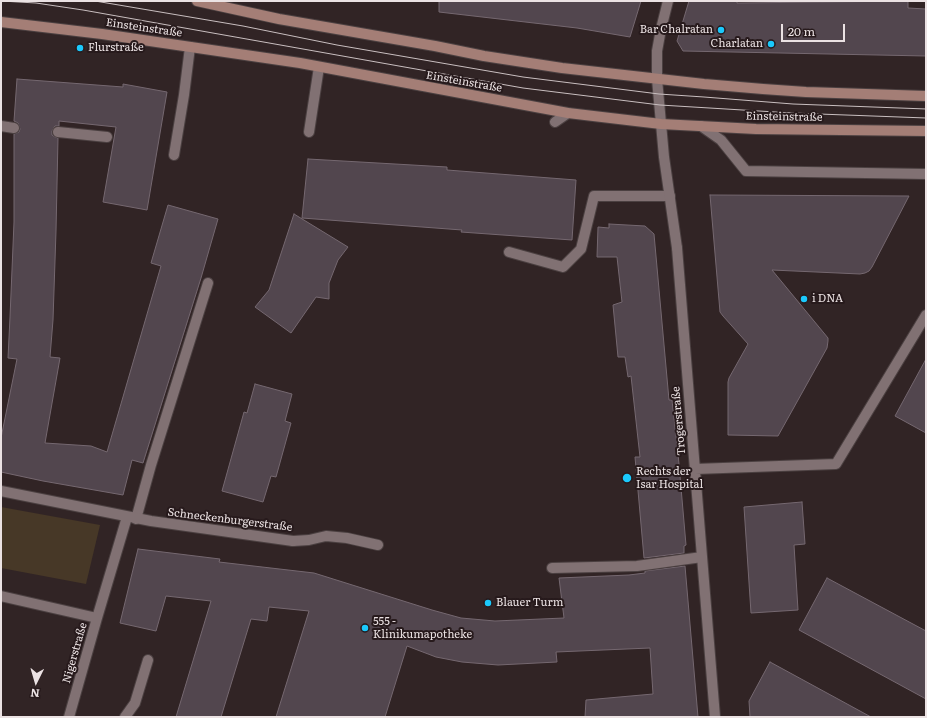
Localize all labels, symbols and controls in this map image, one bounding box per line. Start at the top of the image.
street label: Einsteinstraße [105,16,183,40]
scale bar [783,16,847,42]
text: 20 m [788,22,815,40]
place label: Bar Chalratan [640,23,713,37]
marker: Bar Chalratan [716,25,726,35]
place label: Charlatan [711,37,763,51]
marker: Charlatan [766,39,776,49]
place label: Flurstraße [88,41,144,55]
marker: Flurstraße [75,43,85,53]
street label: Einsteinstraße [425,69,503,95]
street label: Einsteinstraße [745,110,823,124]
place label: i DNA [812,292,843,306]
marker: i DNA [799,294,809,304]
street label: Trogerstraße [669,386,689,456]
place label: Rechts der Isar Hospital [636,465,703,491]
marker: Rechts der Isar Hospital [621,472,633,484]
street label: Schneckenburgerstraße [167,506,293,534]
place label: Blauer Turm [496,596,563,610]
marker: Blauer Turm [483,598,493,608]
place label: 555 - Klinikumapotheke [373,615,472,641]
street label: Nigerstraße [60,621,90,685]
marker: 555 - Klinikumapotheke [360,623,370,633]
north arrow [16,662,56,702]
text: N [30,686,40,702]

